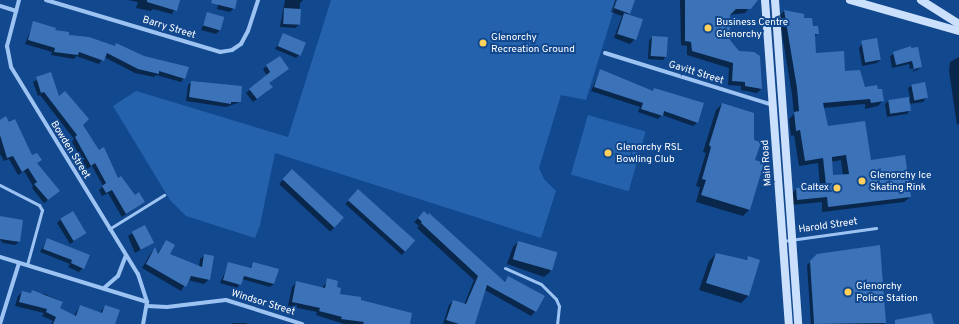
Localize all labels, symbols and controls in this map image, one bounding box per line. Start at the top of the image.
street label: Barry Street [141,14,197,42]
place label: Business Centre Glenorchy [716,16,788,40]
marker: Business Centre Glenorchy [703,23,713,33]
place label: Glenorchy Recreation Ground [491,31,575,54]
marker: Glenorchy Recreation Ground [478,38,488,48]
street label: Gavitt Street [667,59,725,87]
street label: Bowden Street [47,119,93,181]
street label: Main Road [759,139,775,187]
place label: Glenorchy RSL Bowling Club [616,141,682,164]
marker: Glenorchy RSL Bowling Club [603,148,613,158]
place label: Glenorchy Ice Skating Rink [870,169,931,192]
marker: Glenorchy Ice Skating Rink [857,176,867,186]
place label: Caltex [801,182,829,194]
marker: Caltex [832,183,842,193]
street label: Harold Street [798,216,858,236]
place label: Glenorchy Police Station [856,280,918,304]
marker: Glenorchy Police Station [843,287,853,297]
street label: Windsor Street [230,288,296,318]

